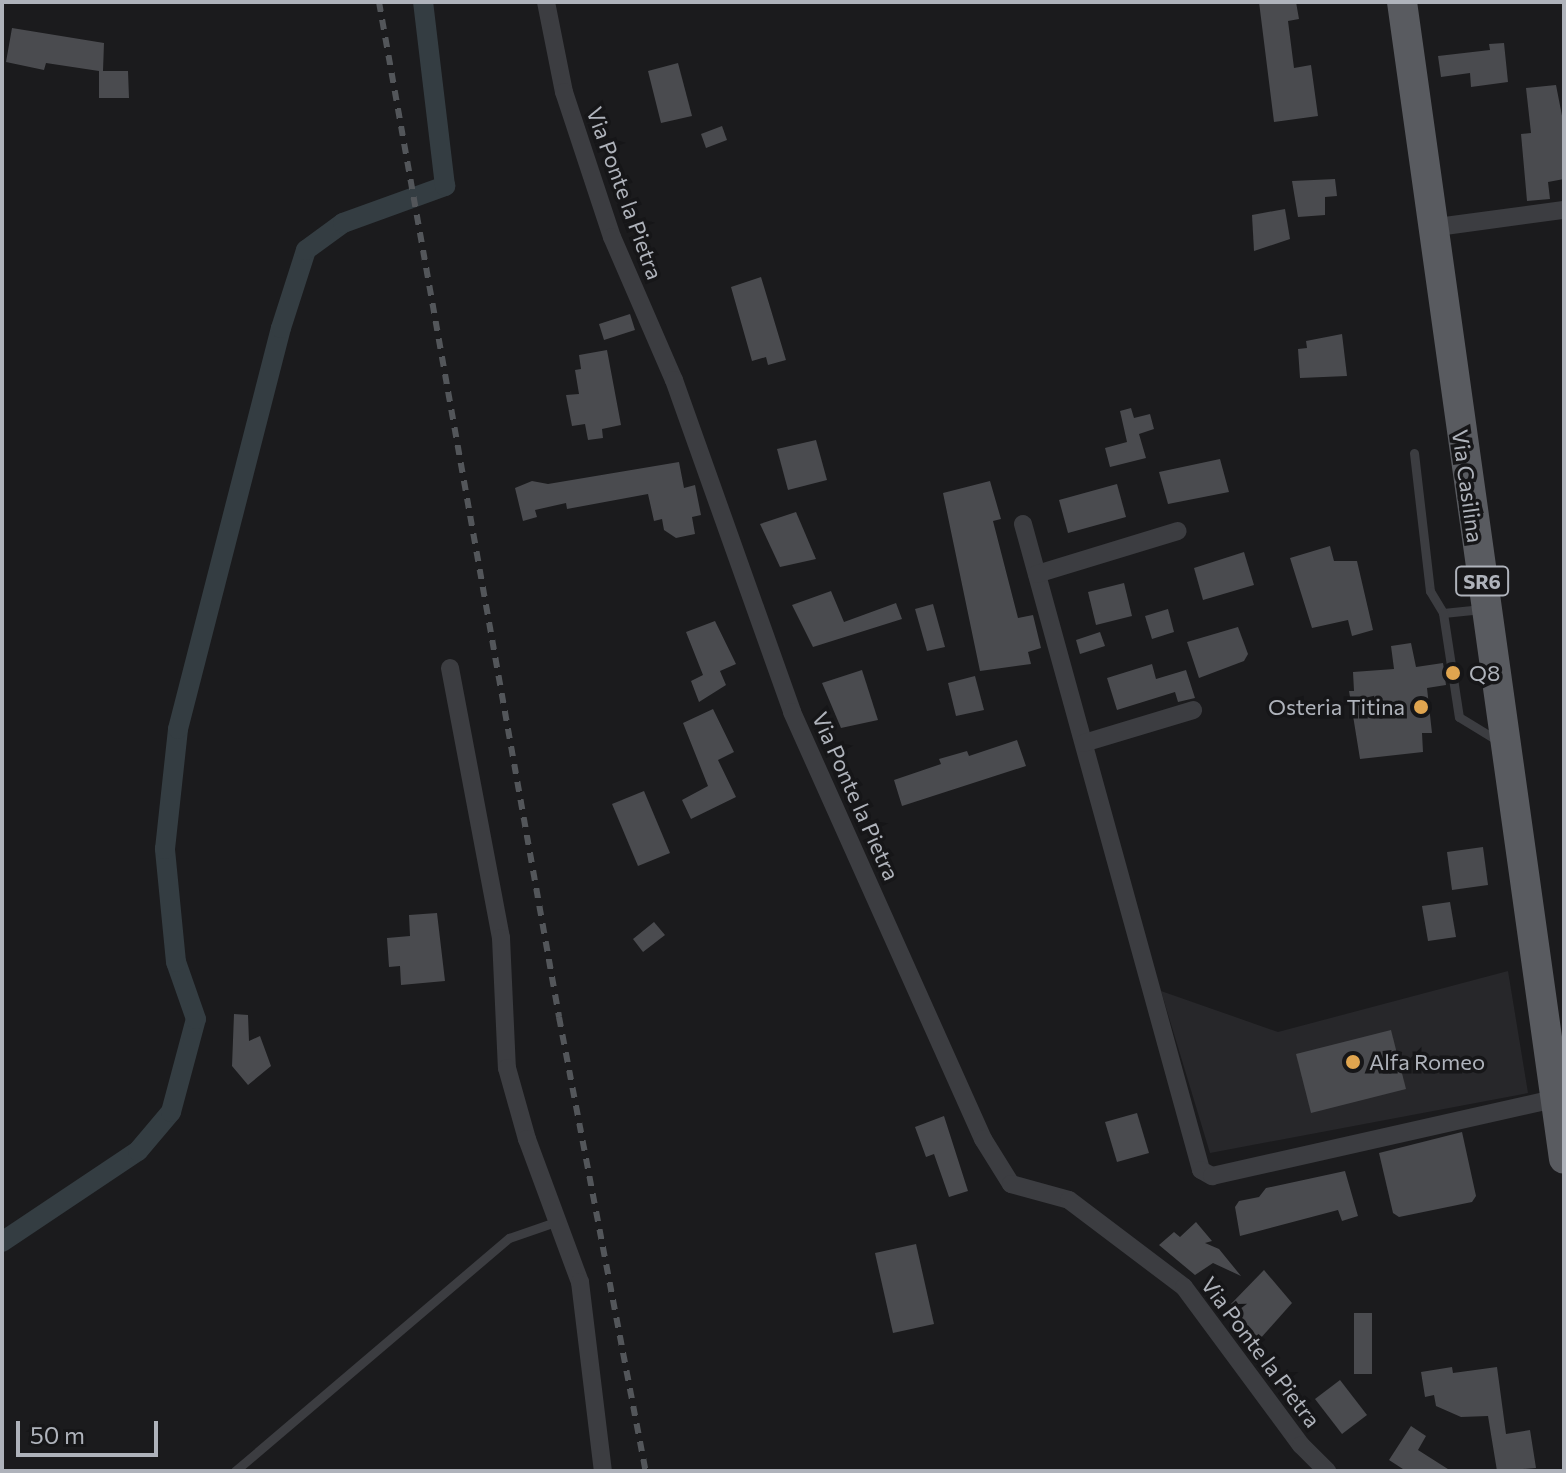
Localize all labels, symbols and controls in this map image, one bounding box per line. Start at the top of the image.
street label: Via Ponte la Pietra [582,103,668,283]
street label: Via Casilina [1447,428,1489,544]
road number: SR6 [1454,565,1510,597]
place label: Q8 [1469,660,1500,686]
marker: Q8 [1444,664,1462,682]
place label: Osteria Titina [1268,694,1405,720]
marker: Osteria Titina [1412,698,1430,716]
street label: Via Ponte la Pietra [807,708,905,884]
place label: Alfa Romeo [1369,1049,1485,1075]
marker: Alfa Romeo [1344,1053,1362,1071]
street label: Via Ponte la Pietra [1196,1272,1326,1432]
scale bar [20,1405,162,1455]
text: 50 m [30,1420,85,1449]

